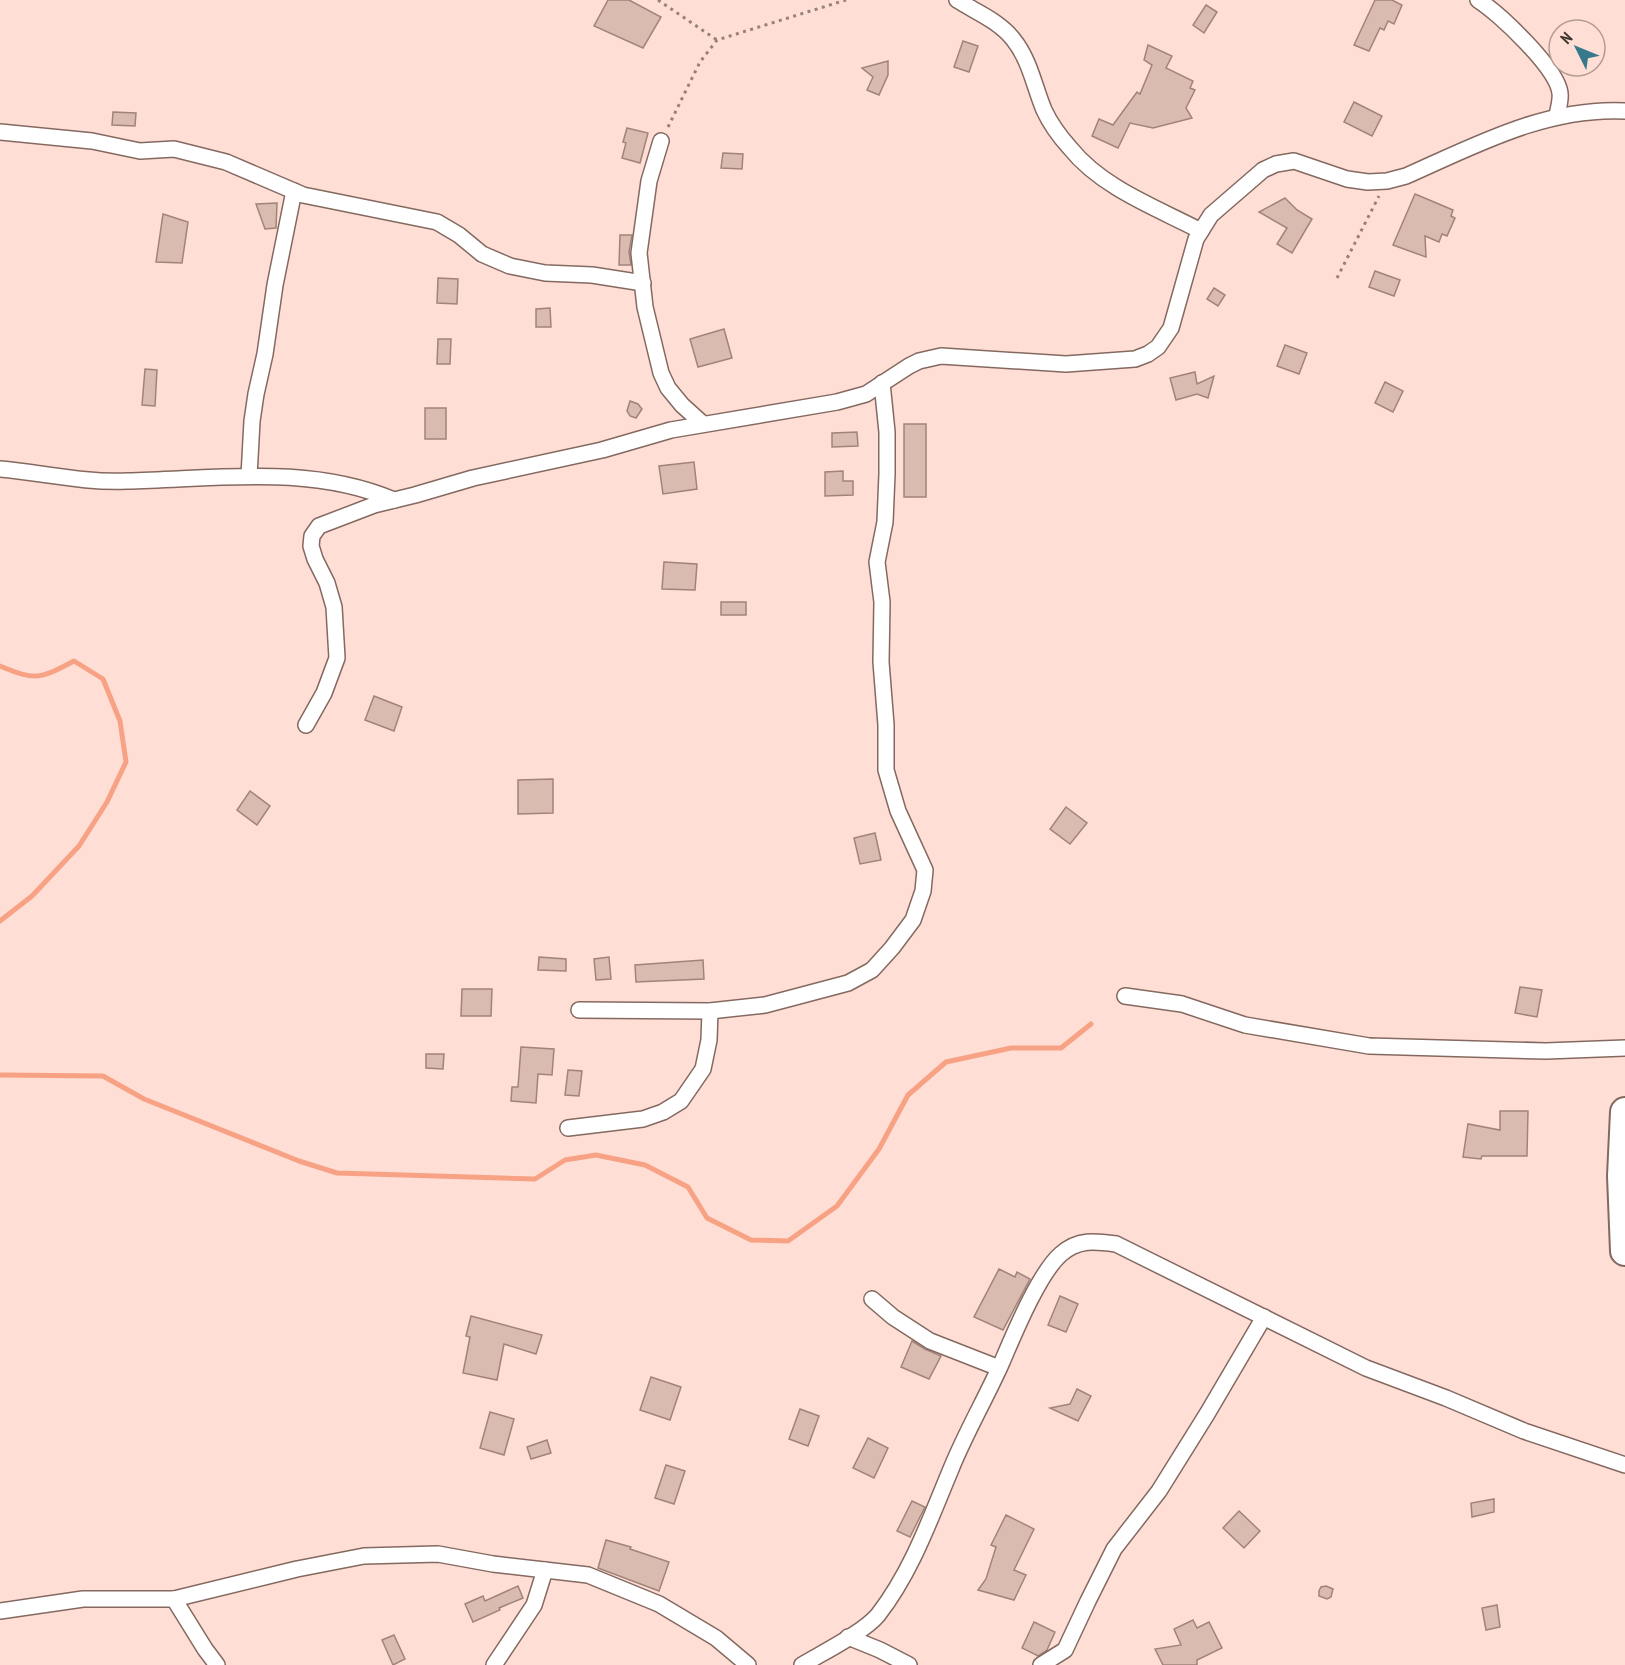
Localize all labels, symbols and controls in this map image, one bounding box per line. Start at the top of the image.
north arrow [1547,18,1607,78]
text: N [1556,28,1576,48]

